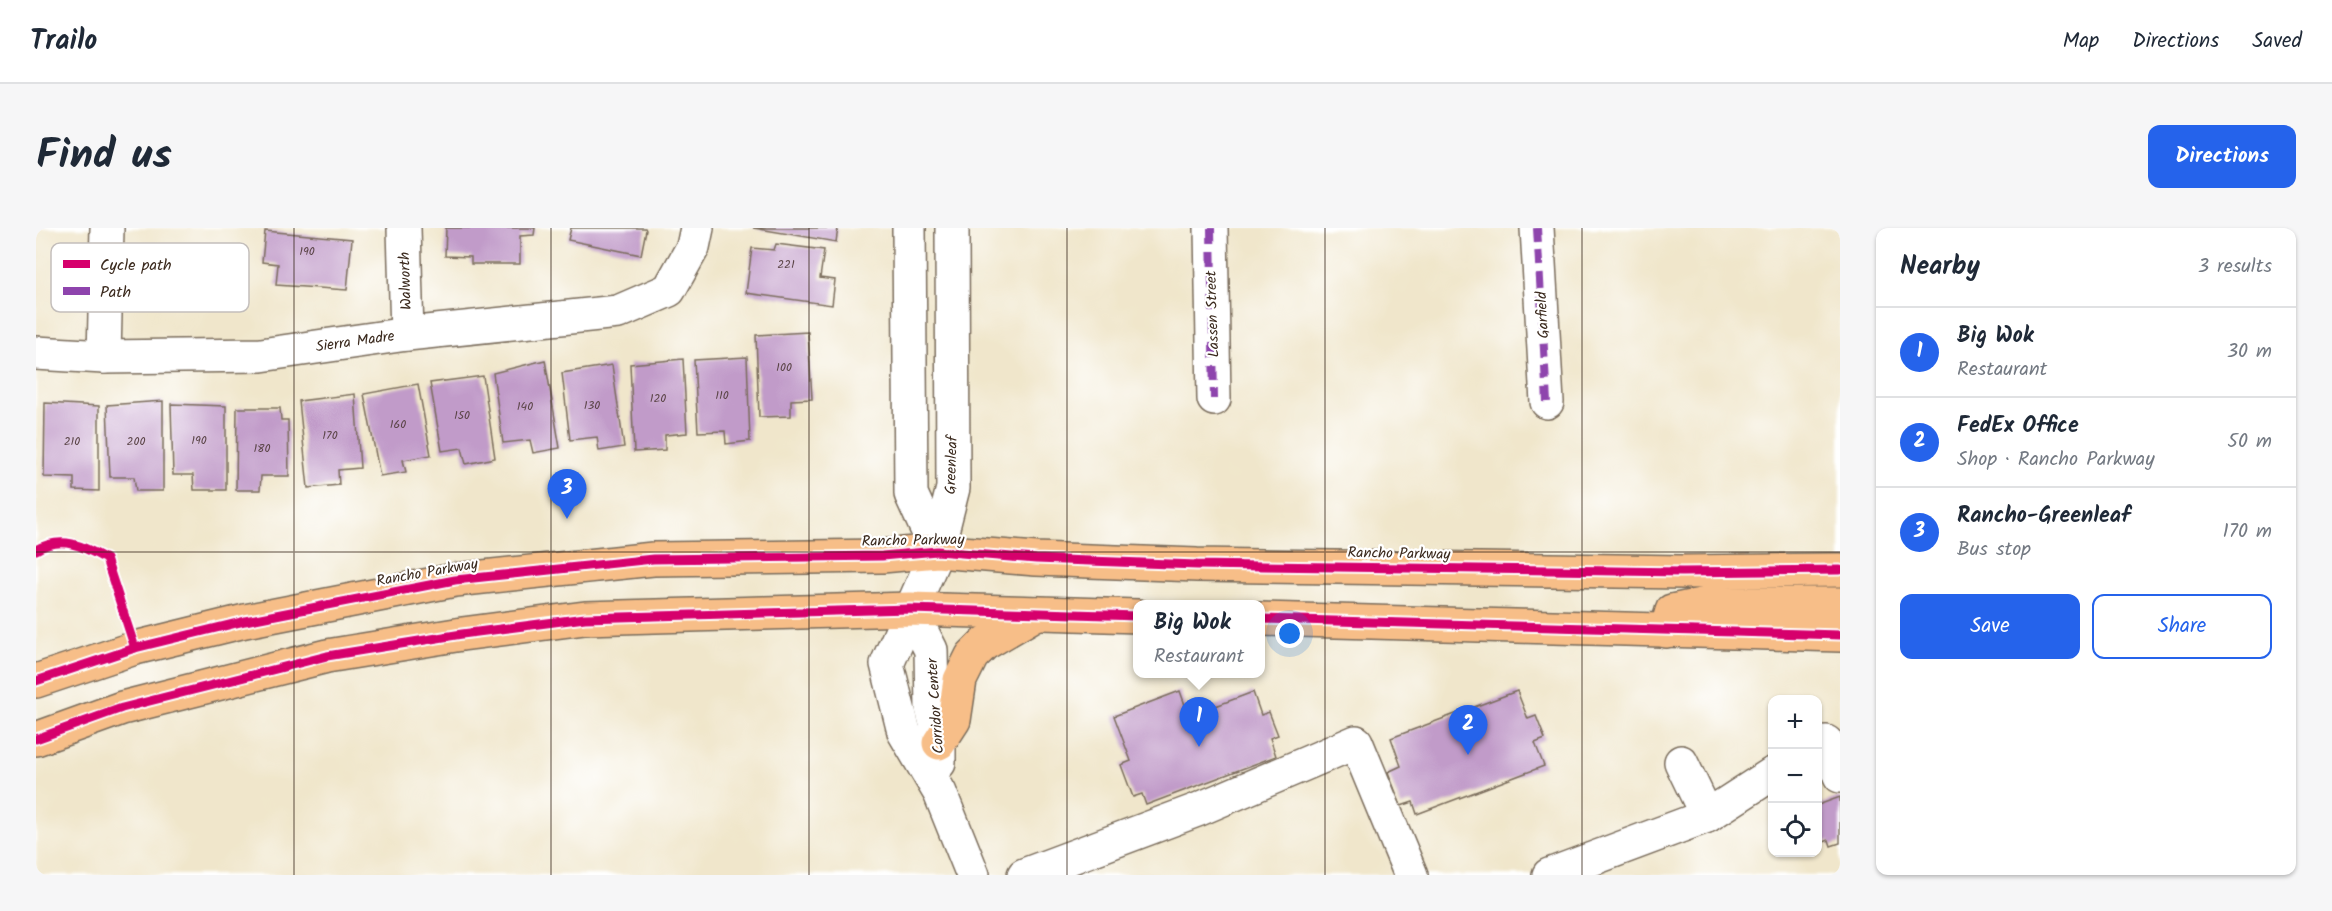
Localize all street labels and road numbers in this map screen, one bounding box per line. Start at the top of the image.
street label: Walworth [393,251,419,310]
street label: Lassen Street [1199,270,1227,358]
street label: Garfield [1530,290,1556,339]
street label: Sierra Madre [314,325,396,359]
street label: Greenleaf [939,434,965,495]
street label: Rancho Parkway [861,528,966,554]
street label: Rancho Parkway [1347,541,1451,567]
street label: Rancho Parkway [375,552,481,594]
street label: Corridor Center [921,656,951,755]

